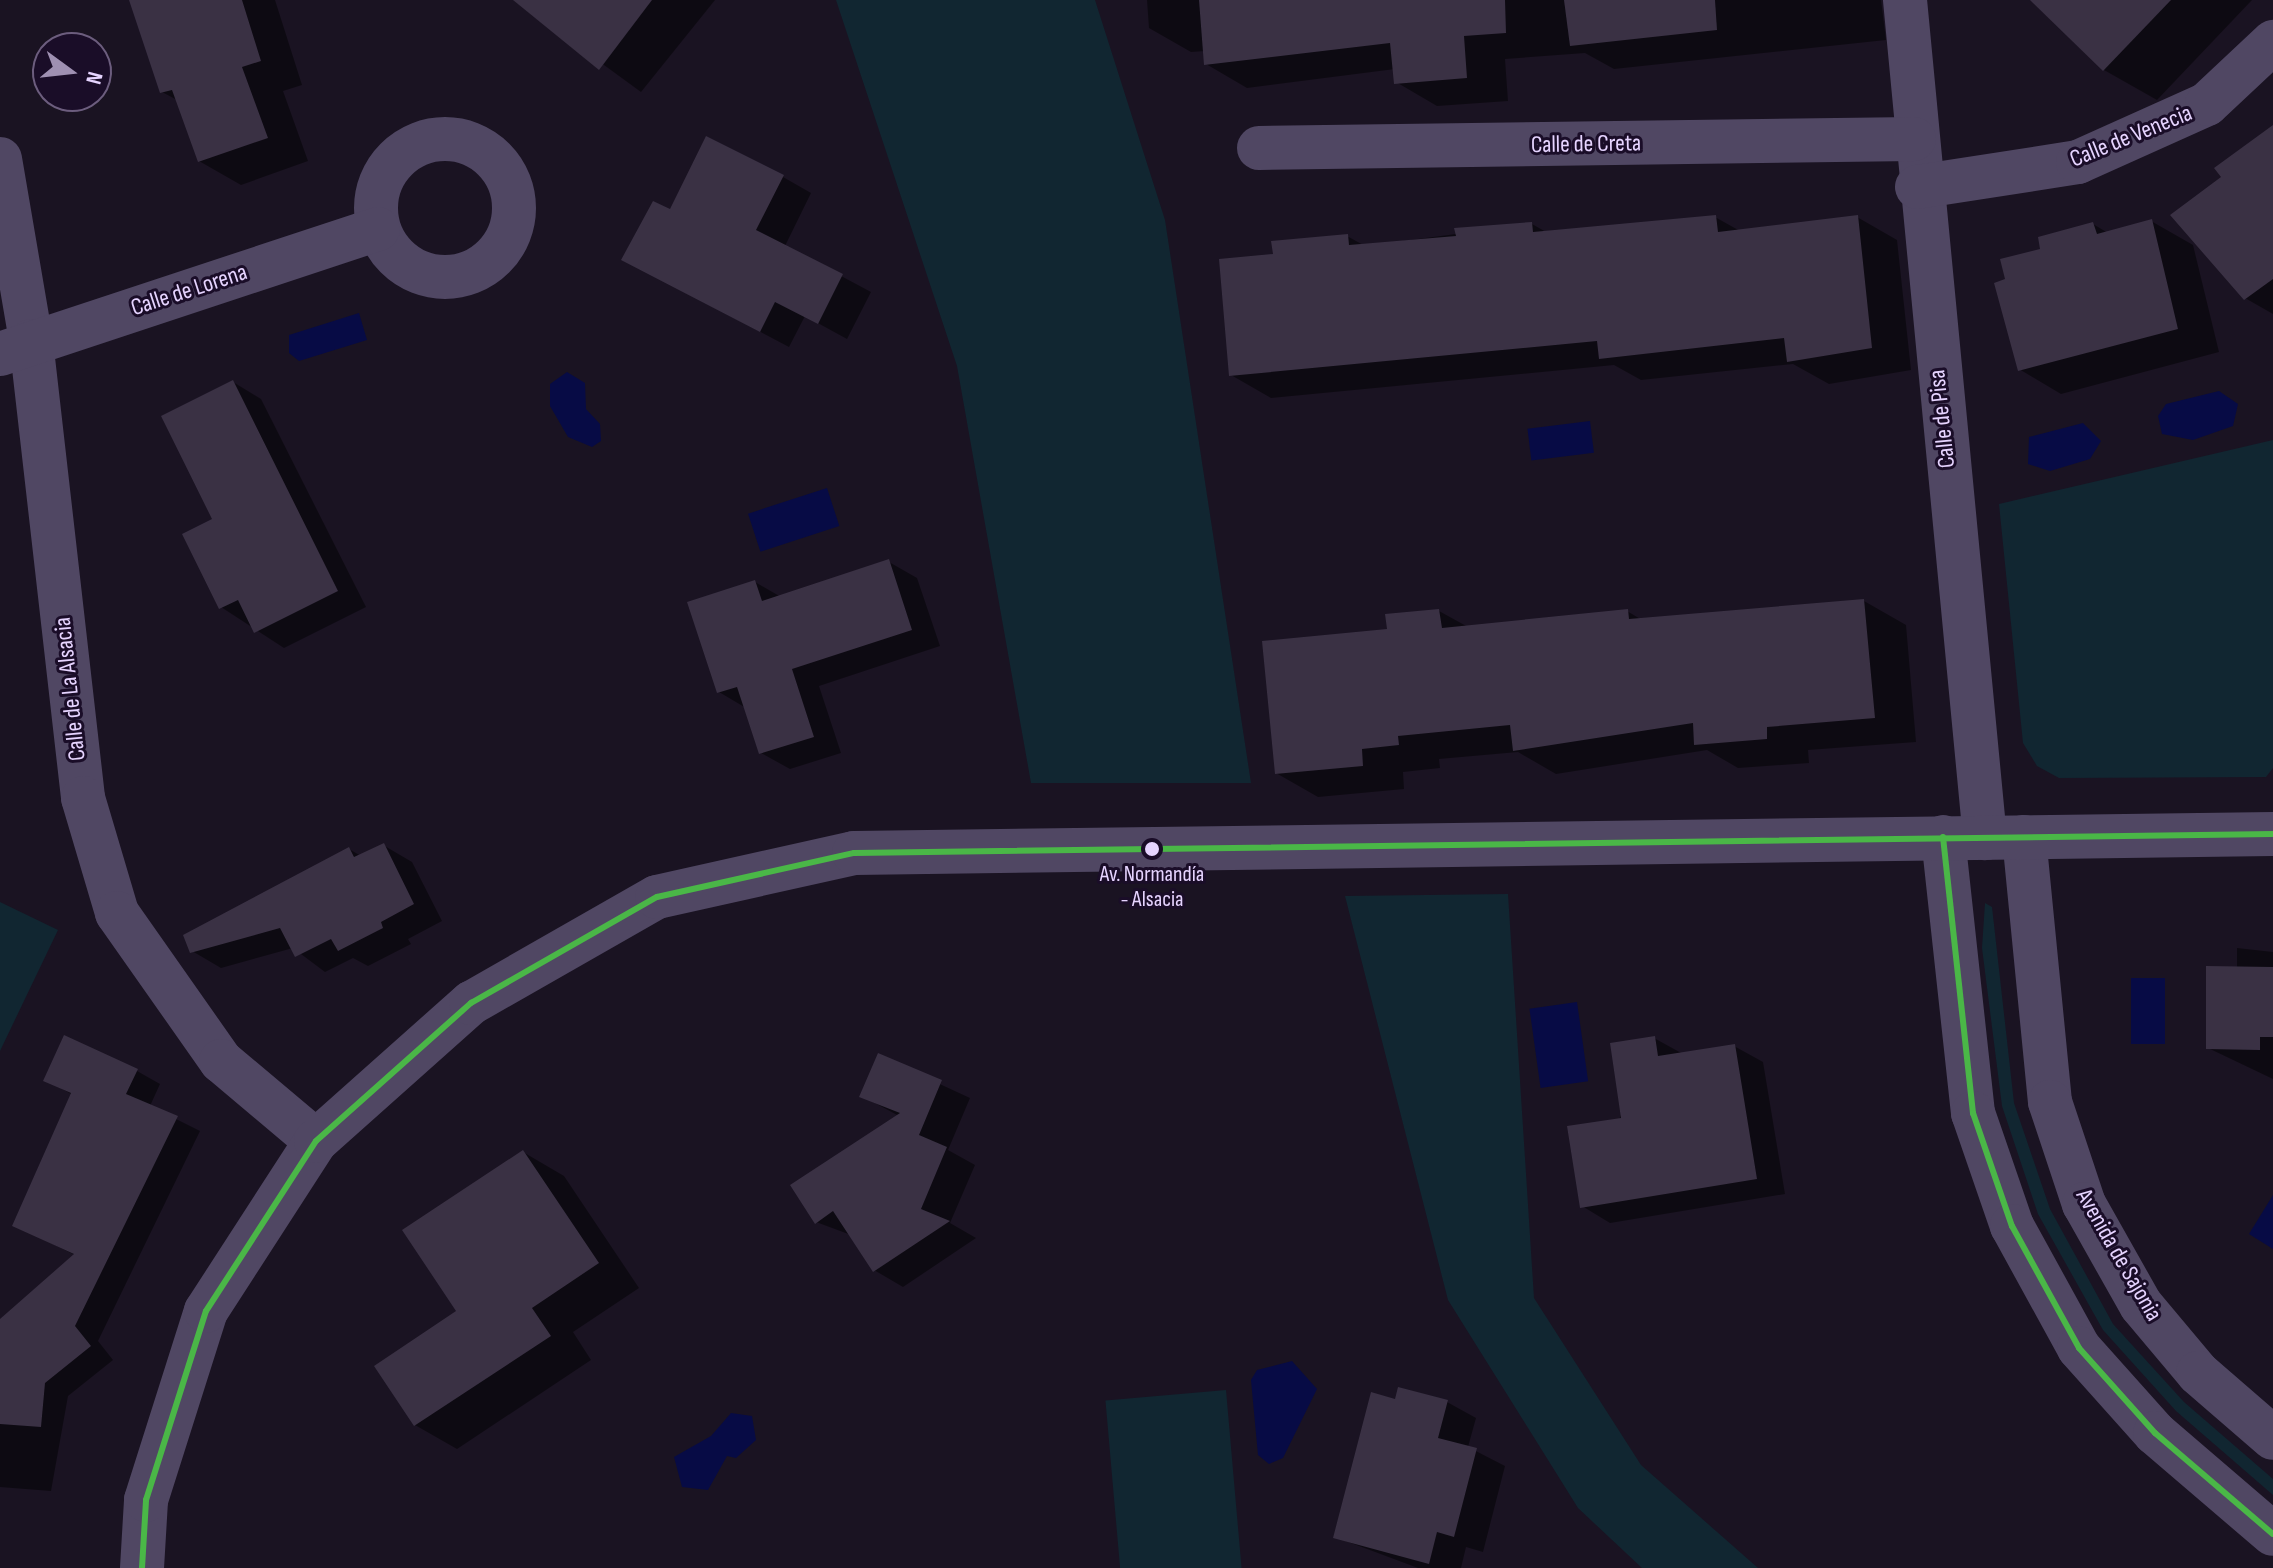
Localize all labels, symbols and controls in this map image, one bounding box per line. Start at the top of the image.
north arrow [32,32,112,112]
text: N [79,69,108,87]
street label: Calle de Venecia [2066,98,2196,174]
street label: Calle de Creta [1531,129,1641,159]
street label: Calle de Lorena [127,258,251,322]
street label: Calle de Pisa [1923,368,1961,470]
street label: Calle de La Alsacia [48,616,92,762]
marker: Av. Normandía - Alsacia [1144,841,1160,857]
place label: Av. Normandía - Alsacia [1100,861,1204,912]
street label: Avenida de Sajonia [2070,1184,2168,1326]

